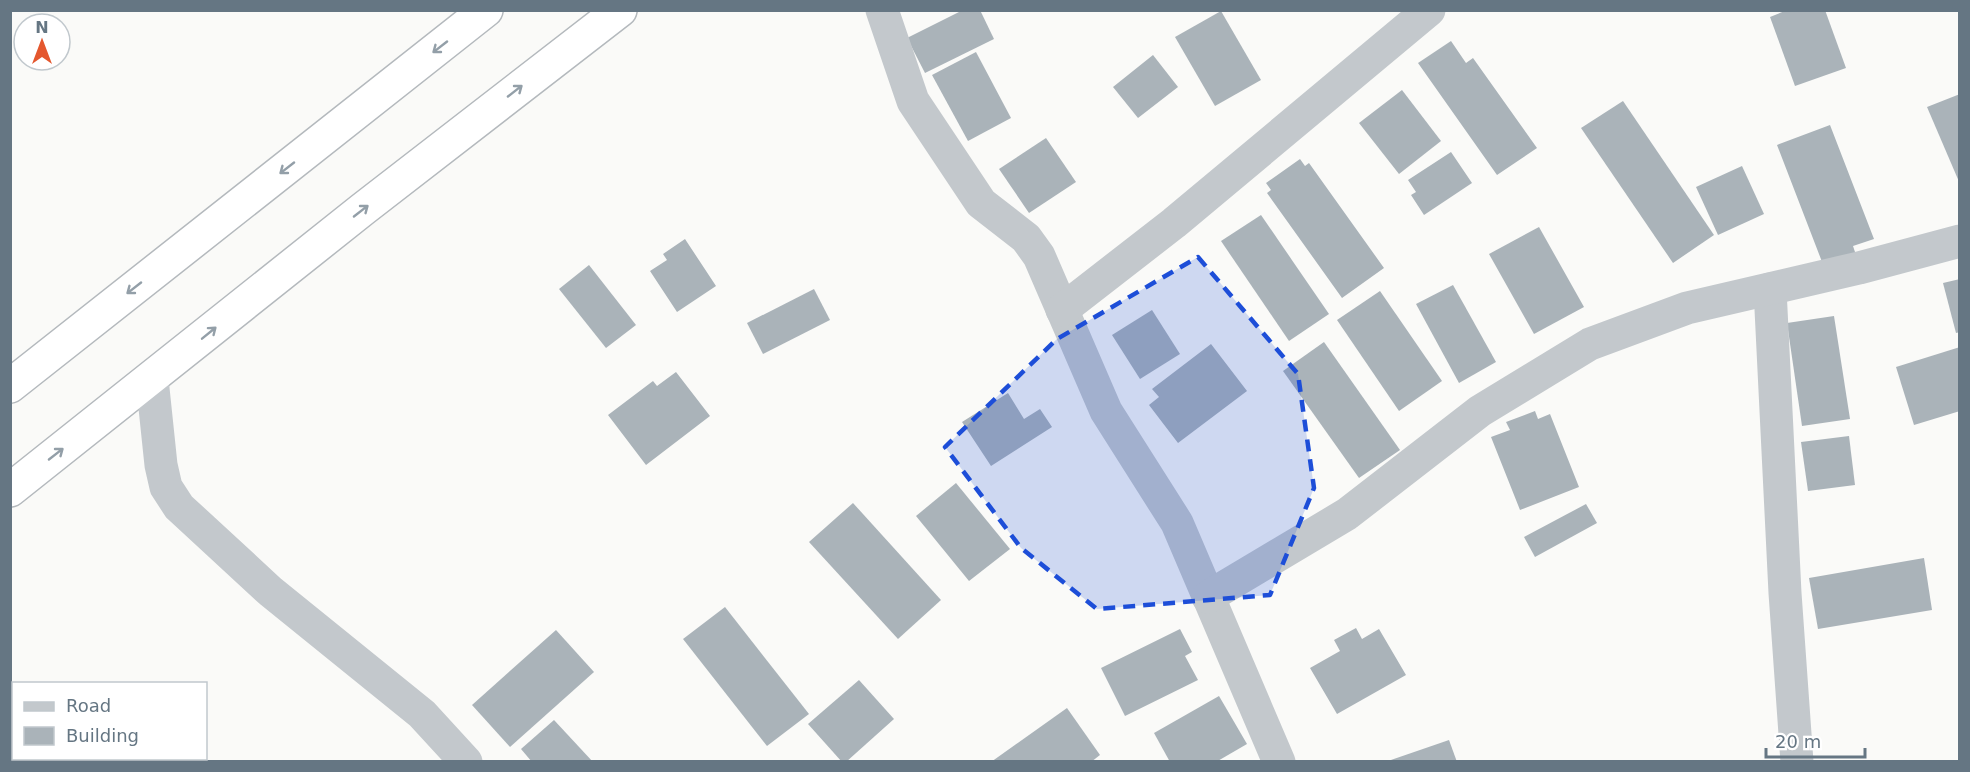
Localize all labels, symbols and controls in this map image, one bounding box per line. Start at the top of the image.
north arrow [12,12,72,72]
text: N [35,18,49,37]
one-way arrow [433,40,449,53]
one-way arrow [507,85,523,98]
one-way arrow [280,161,296,174]
one-way arrow [353,204,369,217]
one-way arrow [127,282,143,295]
one-way arrow [201,326,217,339]
one-way arrow [48,448,64,461]
legend [12,682,207,760]
text: Road [66,695,111,716]
scale bar [1766,721,1865,759]
text: Building [66,725,139,746]
text: 20 m [1775,731,1821,752]

